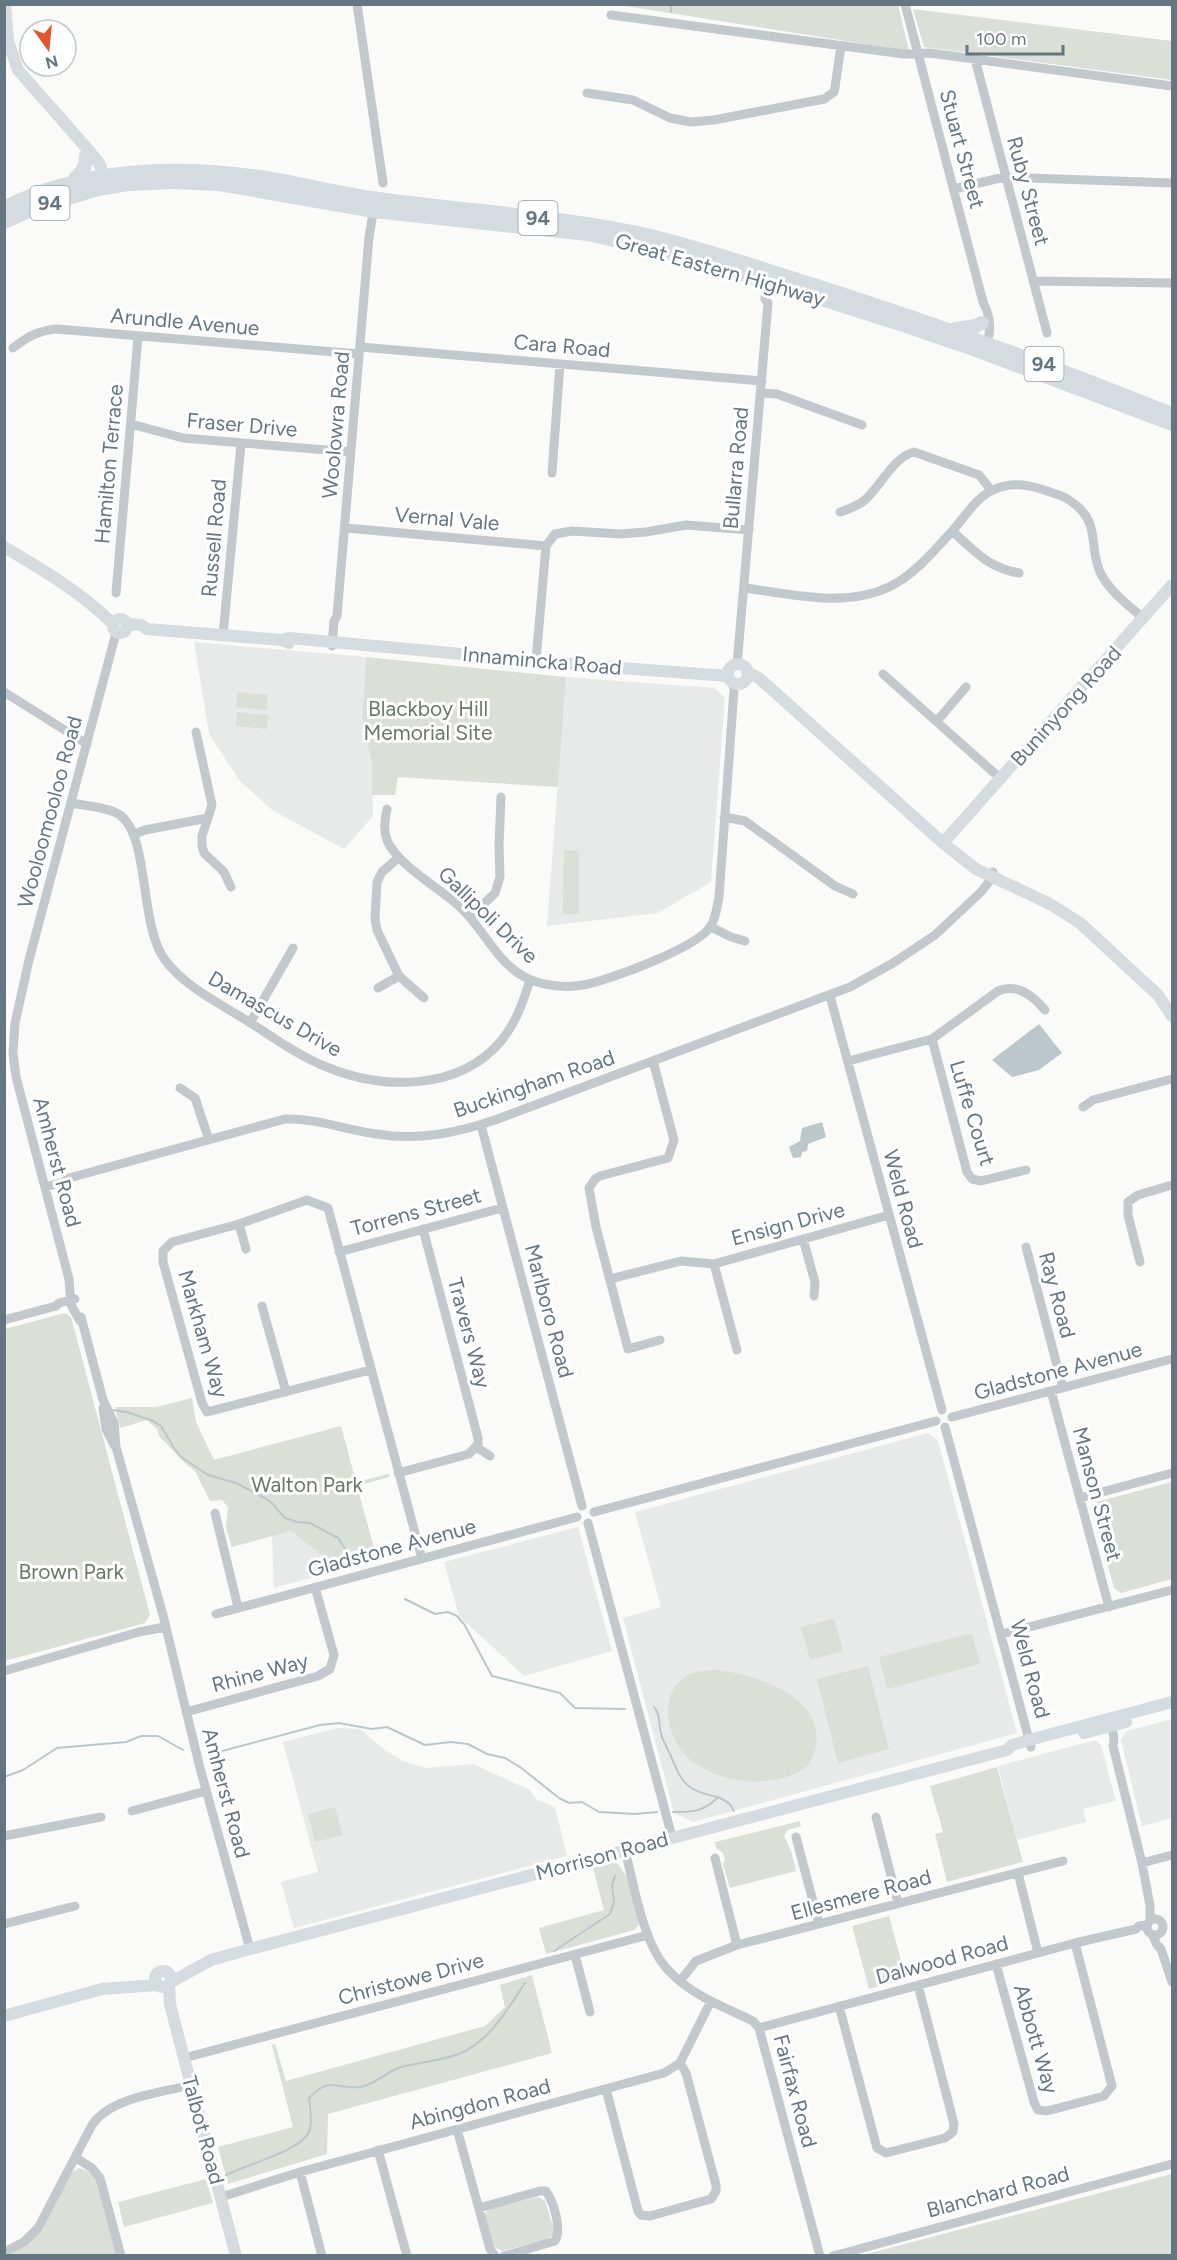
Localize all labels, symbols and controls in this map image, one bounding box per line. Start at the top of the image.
north arrow [18,18,78,78]
scale bar [967,18,1063,56]
text: 100 m [976,28,1026,50]
text: N [43,51,60,73]
street label: Stuart Street [935,87,990,211]
street label: Ruby Street [1002,134,1055,248]
road number: 94 [31,186,70,220]
road number: 94 [518,201,558,235]
street label: Great Eastern Highway [612,228,828,311]
street label: Arundle Avenue [110,303,261,340]
street label: Cara Road [513,329,612,362]
road number: 94 [1024,347,1064,381]
street label: Woolowra Road [317,350,354,500]
street label: Hamilton Terrace [89,383,128,545]
street label: Bullarra Road [718,406,753,530]
street label: Fraser Drive [186,407,298,442]
street label: Russell Road [196,478,231,598]
street label: Vernal Vale [394,501,500,536]
street label: Buninyong Road [1005,640,1126,771]
street label: Innamincka Road [461,641,623,680]
park label: Blackboy Hill Memorial Site [364,696,492,745]
street label: Wooloomooloo Road [12,713,87,910]
street label: Gallipoli Drive [433,861,543,968]
street label: Damascus Drive [204,965,347,1062]
street label: Buckingham Road [450,1044,618,1123]
street label: Luffe Court [945,1057,1000,1169]
street label: Amherst Road [28,1094,87,1230]
street label: Weld Road [878,1147,929,1251]
street label: Torrens Street [348,1182,484,1241]
street label: Ensign Drive [728,1196,847,1251]
street label: Marlboro Road [520,1241,579,1381]
street label: Ray Road [1034,1249,1081,1341]
street label: Markham Way [173,1267,234,1401]
street label: Travers Way [443,1275,496,1391]
street label: Gladstone Avenue [971,1336,1145,1405]
street label: Manson Street [1068,1424,1127,1564]
park label: Walton Park [251,1472,364,1497]
street label: Gladstone Avenue [305,1513,479,1582]
park label: Brown Park [18,1559,124,1584]
street label: Weld Road [1005,1617,1056,1721]
street label: Rhine Way [209,1648,311,1697]
street label: Amherst Road [197,1725,256,1861]
street label: Morrison Road [533,1826,671,1885]
street label: Ellesmere Road [788,1864,934,1925]
street label: Dalwood Road [873,1930,1011,1989]
street label: Christowe Drive [335,1947,486,2010]
street label: Abbott Way [1009,1981,1064,2097]
street label: Fairfax Road [768,2032,823,2150]
street label: Talbot Road [177,2073,230,2187]
street label: Abingdon Road [407,2073,553,2134]
street label: Blanchard Road [924,2160,1072,2223]

